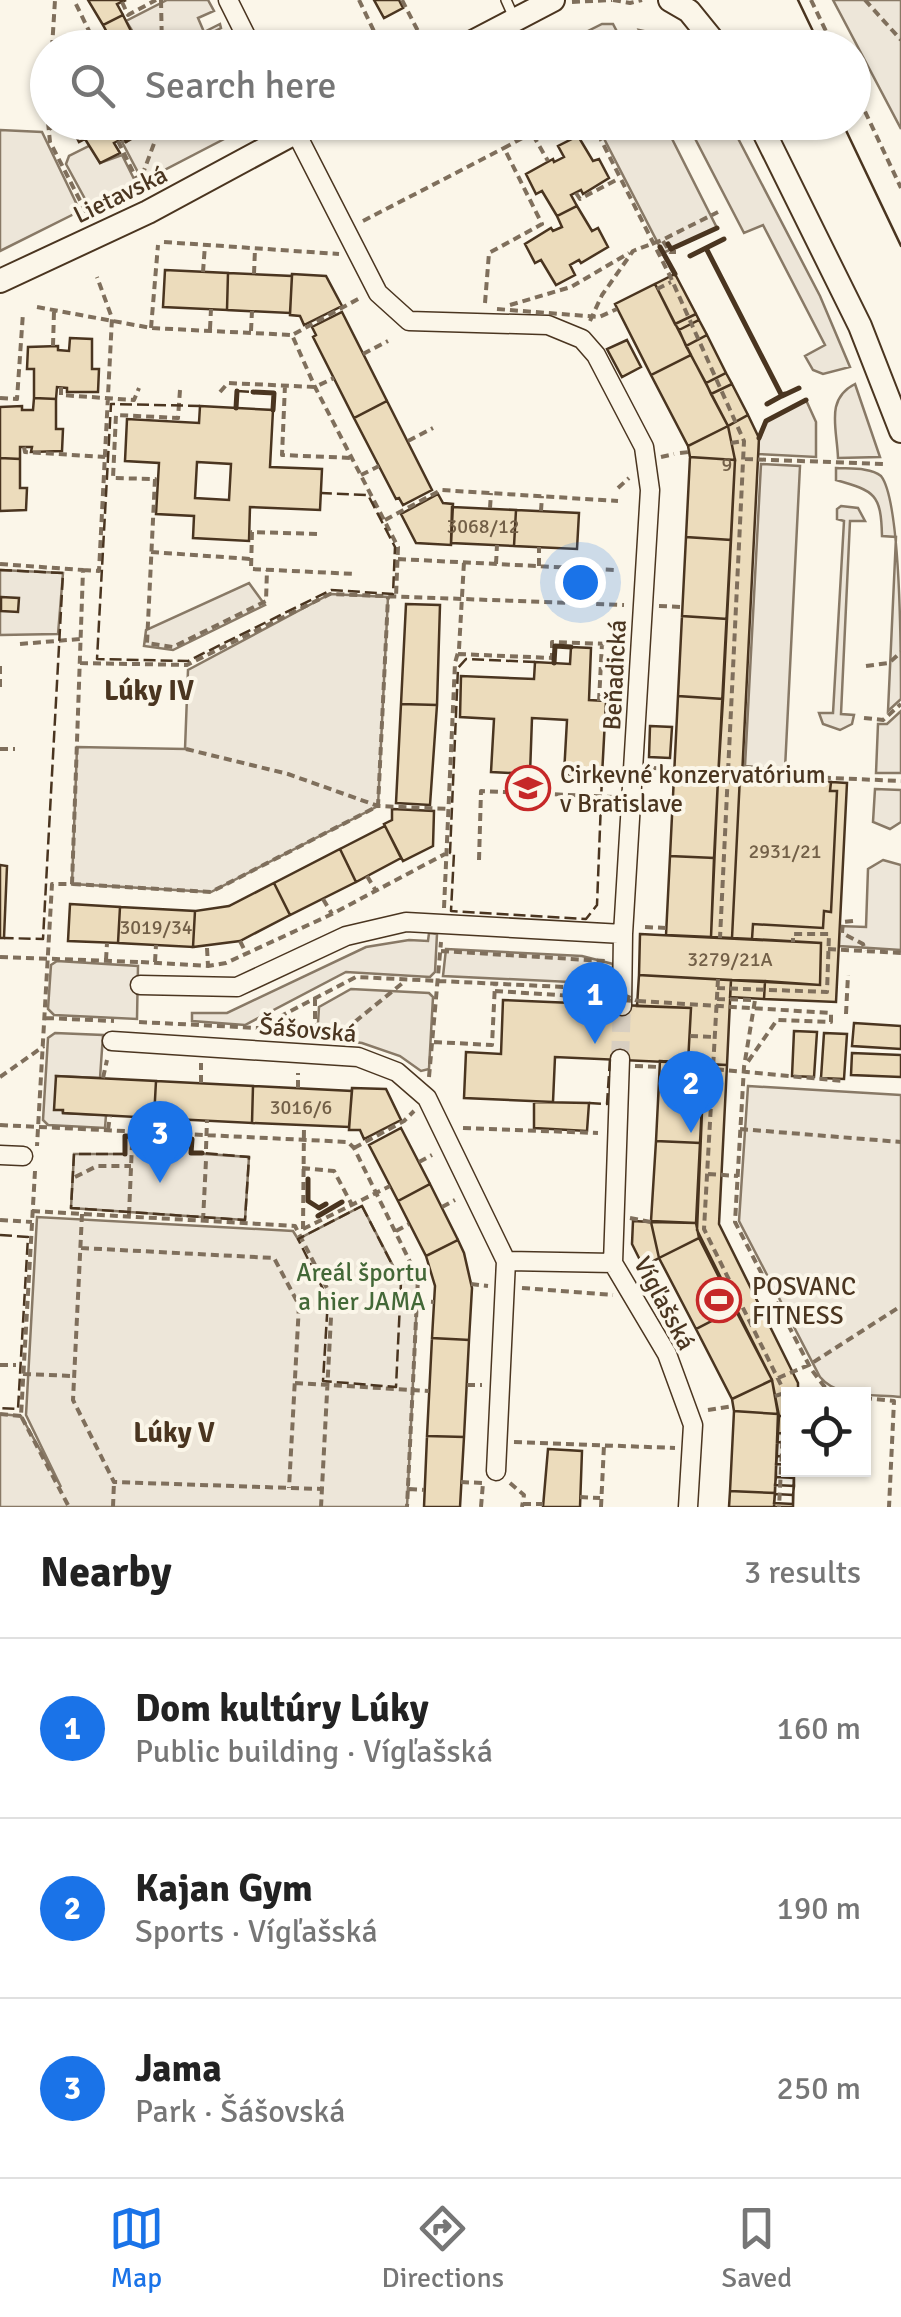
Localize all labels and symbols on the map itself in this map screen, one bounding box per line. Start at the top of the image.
street label: Lietavská [68,159,172,230]
house number: 9 [722,452,732,477]
house number: 3068/12 [446,514,520,539]
your location [555,557,606,608]
street label: Beňadická [596,619,633,731]
district label: Lúky IV [104,674,194,708]
place label: Cirkevné konzervatórium v Bratislave [560,759,826,819]
school or university icon: Cirkevné konzervatórium v Bratislave [505,765,551,811]
house number: 2931/21 [748,839,822,864]
house number: 3019/34 [119,915,193,940]
house number: 3279/21A [687,947,773,972]
pin: 1 [562,962,628,1044]
street label: Šášovská [258,1010,358,1049]
pin: 2 [658,1050,724,1133]
house number: 3016/6 [270,1095,332,1120]
pin: 3 [128,1100,192,1183]
street label: Vígľašská [627,1251,702,1355]
park label: Areál športu a hier JAMA [296,1257,428,1317]
place label: POSVANC FITNESS [752,1271,856,1331]
sports icon: POSVANC FITNESS [696,1277,742,1323]
district label: Lúky V [133,1416,215,1450]

